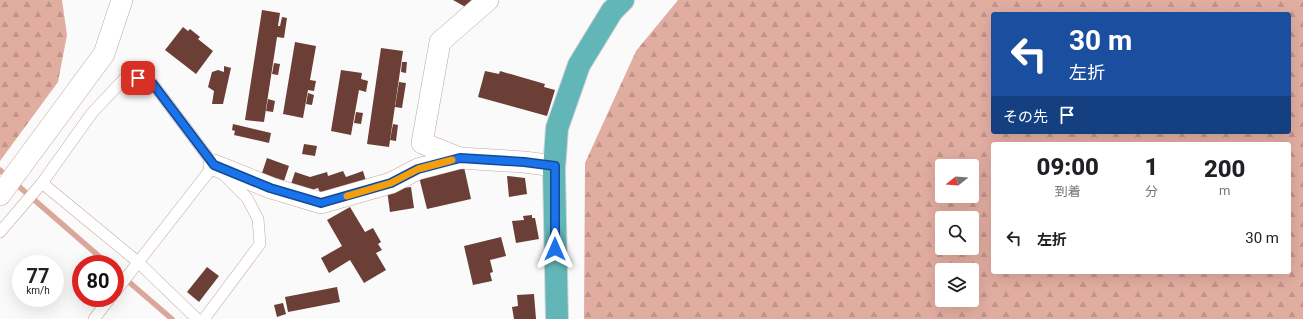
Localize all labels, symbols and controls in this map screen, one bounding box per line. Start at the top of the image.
text: 30 m [1069,24,1132,57]
icon: left [1003,28,1055,80]
pin [121,61,155,95]
text: 左折 [1069,62,1105,83]
icon: arrive [127,67,149,89]
icon: arrive [1056,104,1078,126]
text: その先 [1003,108,1048,126]
text: 09:00 [1037,153,1099,181]
text: 1 [1144,153,1158,181]
text: 200 [1204,155,1245,183]
north arrow [935,159,979,203]
map controls [935,159,979,307]
text: m [1219,183,1230,198]
text: 到着 [1055,184,1081,199]
text: 分 [1145,184,1158,199]
button: search [935,211,979,255]
icon: left [1003,227,1025,249]
position arrow [534,228,576,270]
text: 30 m [1245,229,1279,247]
text: 左折 [1037,231,1067,249]
speed limit sign: 80 [72,255,124,307]
button: layers [935,263,979,307]
text: 77 [27,264,49,288]
text: km/h [26,285,50,296]

